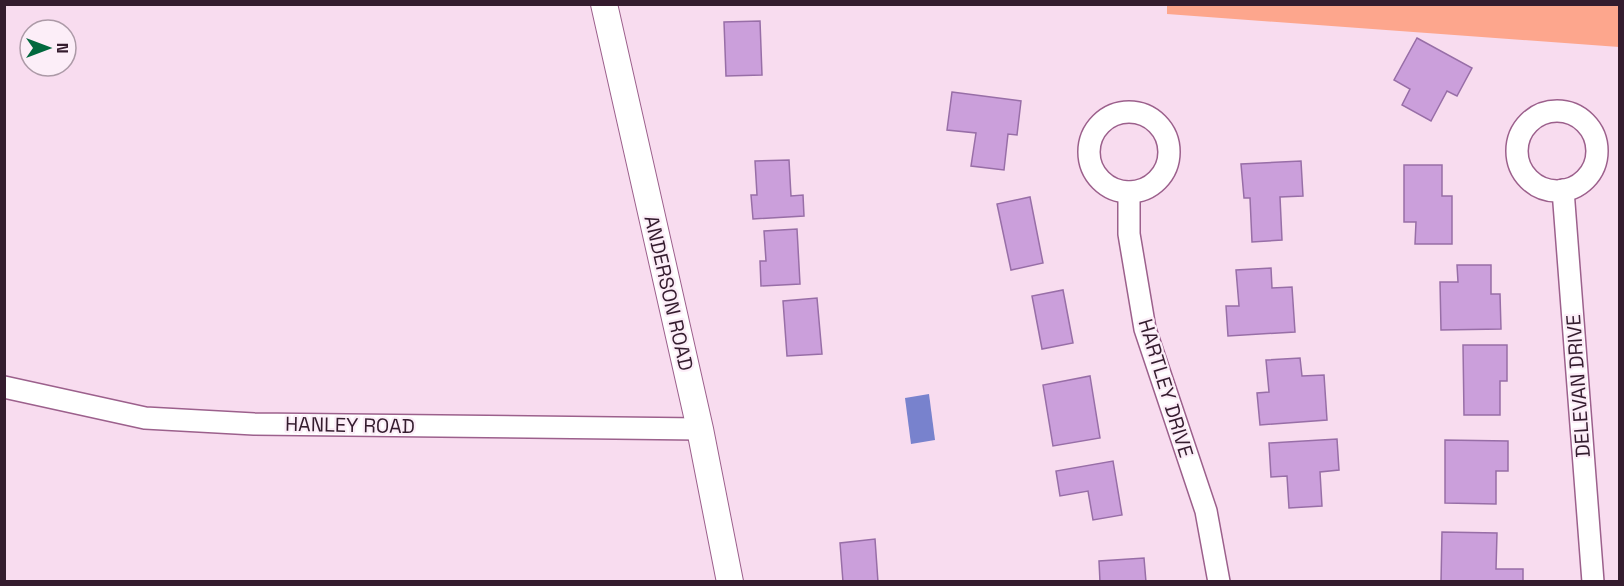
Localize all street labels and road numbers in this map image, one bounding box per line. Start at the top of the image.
street label: ANDERSON ROAD [638,213,700,373]
street label: DELEVAN DRIVE [1560,314,1596,458]
street label: HARTLEY DRIVE [1133,316,1199,460]
street label: HANLEY ROAD [285,411,415,439]

